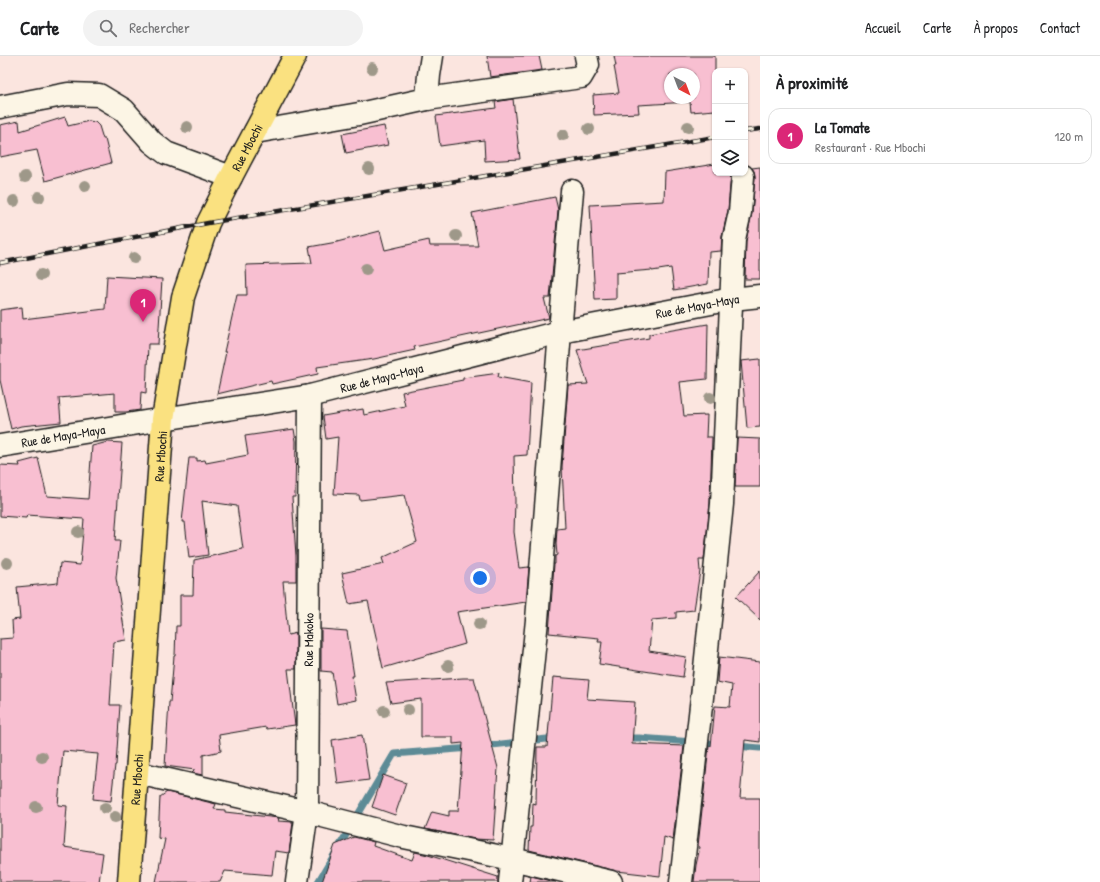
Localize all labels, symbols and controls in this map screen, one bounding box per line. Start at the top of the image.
search box [83,10,363,46]
text: Carte [20,15,59,41]
icon: search [97,17,119,39]
text: Rechercher [129,17,190,38]
text: Accueil [865,18,901,37]
text: Carte [923,18,952,37]
text: À propos [974,18,1018,37]
text: Contact [1040,18,1080,37]
north arrow [664,68,700,104]
map controls [712,68,748,176]
button: + [712,68,748,104]
text: À proximité [776,71,848,94]
button: − [712,104,748,140]
text: La Tomate [815,117,870,138]
street label: Rue Mbochi [227,121,267,174]
text: 1 [788,127,792,145]
text: 120 m [1055,127,1083,145]
text: Restaurant · Rue Mbochi [815,138,926,156]
button: layers [712,140,748,176]
pin: 1 [130,289,156,322]
street label: Rue de Maya-Maya [654,289,740,322]
street label: Rue de Maya-Maya [338,358,425,397]
street label: Rue de Maya-Maya [20,420,106,451]
street label: Rue Mbochi [149,430,171,482]
your location [470,568,490,588]
street label: Rue Makoko [299,613,317,667]
street label: Rue Mbochi [126,753,147,805]

